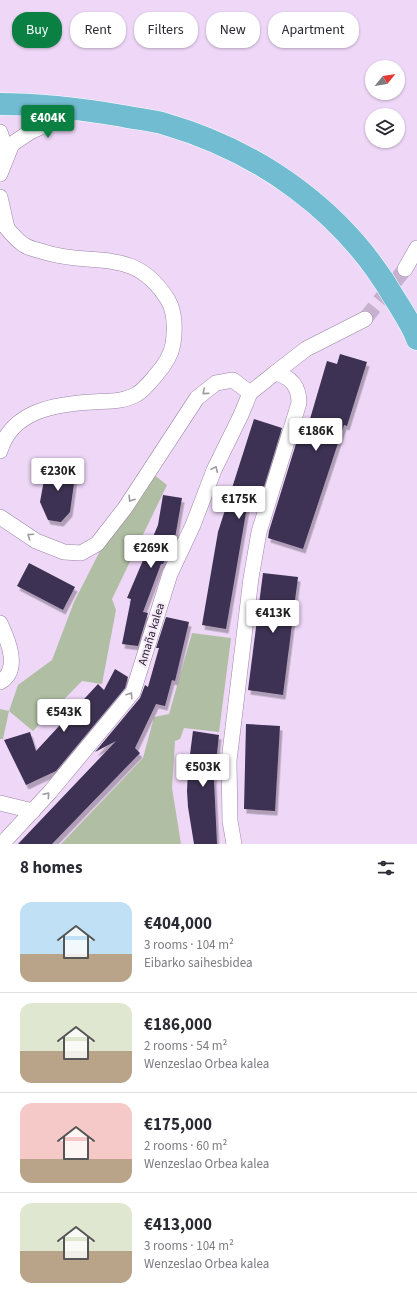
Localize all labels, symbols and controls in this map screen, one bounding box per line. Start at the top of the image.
chip: Buy [12,12,62,48]
chip: Rent [70,12,126,48]
chip: Filters [134,12,198,48]
chip: New [206,12,260,48]
chip: Apartment [268,12,359,48]
north arrow [365,60,405,100]
map controls [365,60,405,148]
pin: €404K [20,105,76,139]
button: layers [365,108,405,148]
text: €404K [30,109,66,127]
one-way arrow [202,387,209,394]
pin: €186K [288,418,344,452]
text: €186K [298,422,334,440]
pin: €230K [30,458,86,492]
text: €230K [40,462,76,480]
one-way arrow [210,466,218,473]
pin: €175K [211,486,267,520]
text: €175K [221,490,257,508]
one-way arrow [128,495,136,502]
one-way arrow [27,534,34,541]
pin: €269K [123,535,179,569]
text: €269K [133,539,169,557]
pin: €413K [245,600,301,634]
street label: Amaña kalea [134,601,169,667]
text: €413K [255,604,291,622]
one-way arrow [125,692,133,699]
pin: €543K [36,699,92,733]
text: €543K [46,703,82,721]
pin: €503K [175,754,231,788]
text: €503K [185,758,221,776]
one-way arrow [43,792,50,800]
text: 8 homes [20,856,82,880]
icon: filters [375,857,397,879]
text: €404,000 [144,912,212,936]
icon: home [52,918,100,966]
text: 3 rooms · 104 m² [144,936,234,954]
text: Eibarko saihesbidea [144,954,253,972]
text: €186,000 [144,1013,212,1037]
icon: home [52,1019,100,1067]
text: 2 rooms · 54 m² [144,1037,227,1055]
text: Wenzeslao Orbea kalea [144,1055,269,1073]
text: €175,000 [144,1113,212,1137]
icon: home [52,1119,100,1167]
text: 2 rooms · 60 m² [144,1137,227,1155]
text: Wenzeslao Orbea kalea [144,1155,269,1173]
text: €413,000 [144,1213,212,1237]
icon: home [52,1219,100,1267]
text: 3 rooms · 104 m² [144,1237,234,1255]
text: Wenzeslao Orbea kalea [144,1255,269,1273]

